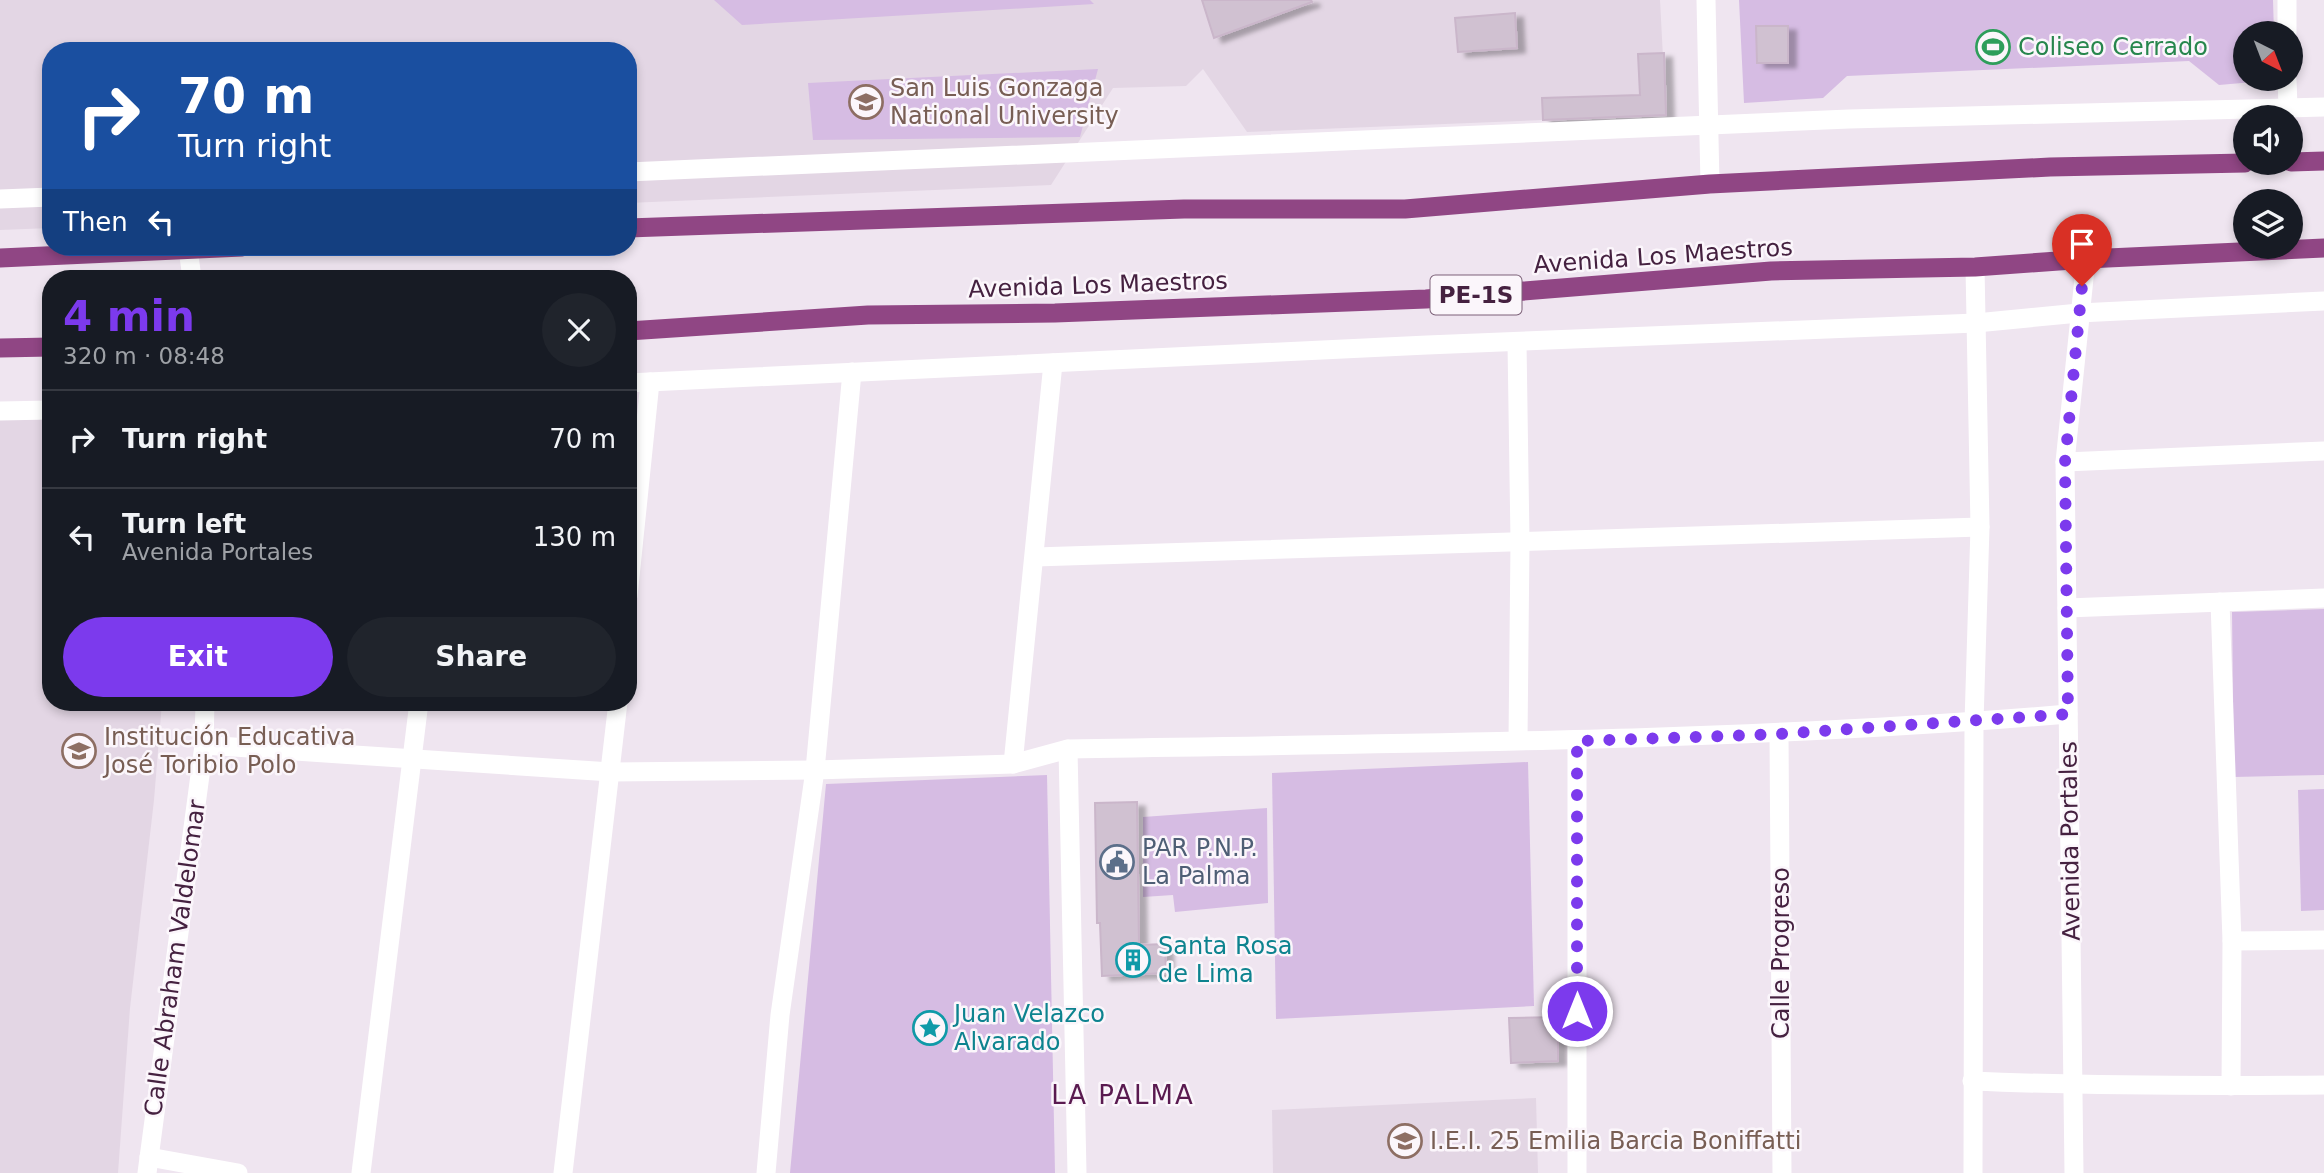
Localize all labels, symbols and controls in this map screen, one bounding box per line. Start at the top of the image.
north arrow [2233,21,2303,91]
map controls [2233,21,2303,259]
sports icon: Coliseo Cerrado [1974,28,2012,66]
place label: Coliseo Cerrado [2018,33,2208,61]
text: 70 m [178,68,314,125]
icon: right [63,70,154,161]
place label: San Luis Gonzaga National University [890,74,1119,130]
school or university icon: San Luis Gonzaga National University [847,83,885,121]
button: sound [2233,105,2303,175]
text: Turn right [178,127,331,165]
button: layers [2233,189,2303,259]
icon: left [142,203,180,241]
text: Then [63,207,128,237]
pin [2052,214,2112,286]
icon: arrive [2063,225,2101,263]
street label: Avenida Los Maestros [1532,233,1794,279]
street label: Avenida Los Maestros [968,266,1228,304]
road number: PE-1S [1430,276,1522,314]
text: 4 min [63,292,195,341]
button: close [542,293,616,367]
text: 320 m · 08:48 [63,343,225,369]
icon: right [63,420,101,458]
text: Turn right [122,424,267,454]
text: 70 m [549,424,616,454]
text: Turn left [122,509,246,539]
icon: left [63,518,101,556]
text: 130 m [533,522,616,552]
text: Avenida Portales [122,539,313,565]
button: Exit [63,617,333,697]
button: Share [347,617,616,697]
place label: Institución Educativa José Toribio Polo [102,723,355,779]
school or university icon: Institución Educativa José Toribio Polo [60,732,98,770]
street label: Avenida Portales [2054,741,2086,941]
street label: Calle Abraham Valdelomar [139,798,211,1118]
place label: PAR P.N.P. La Palma [1142,834,1258,890]
public building icon: PAR P.N.P. La Palma [1098,843,1136,881]
street label: Calle Progreso [1767,867,1795,1039]
place label: Santa Rosa de Lima [1158,932,1292,988]
building icon: Santa Rosa de Lima [1114,941,1152,979]
position arrow [1540,974,1614,1048]
place label: Juan Velazco Alvarado [952,1000,1105,1056]
place icon: Juan Velazco Alvarado [911,1009,949,1047]
district label: LA PALMA [1051,1080,1195,1110]
school or university icon: I.E.I. 25 Emilia Barcia Boniffatti [1386,1122,1424,1160]
place label: I.E.I. 25 Emilia Barcia Boniffatti [1430,1127,1801,1155]

